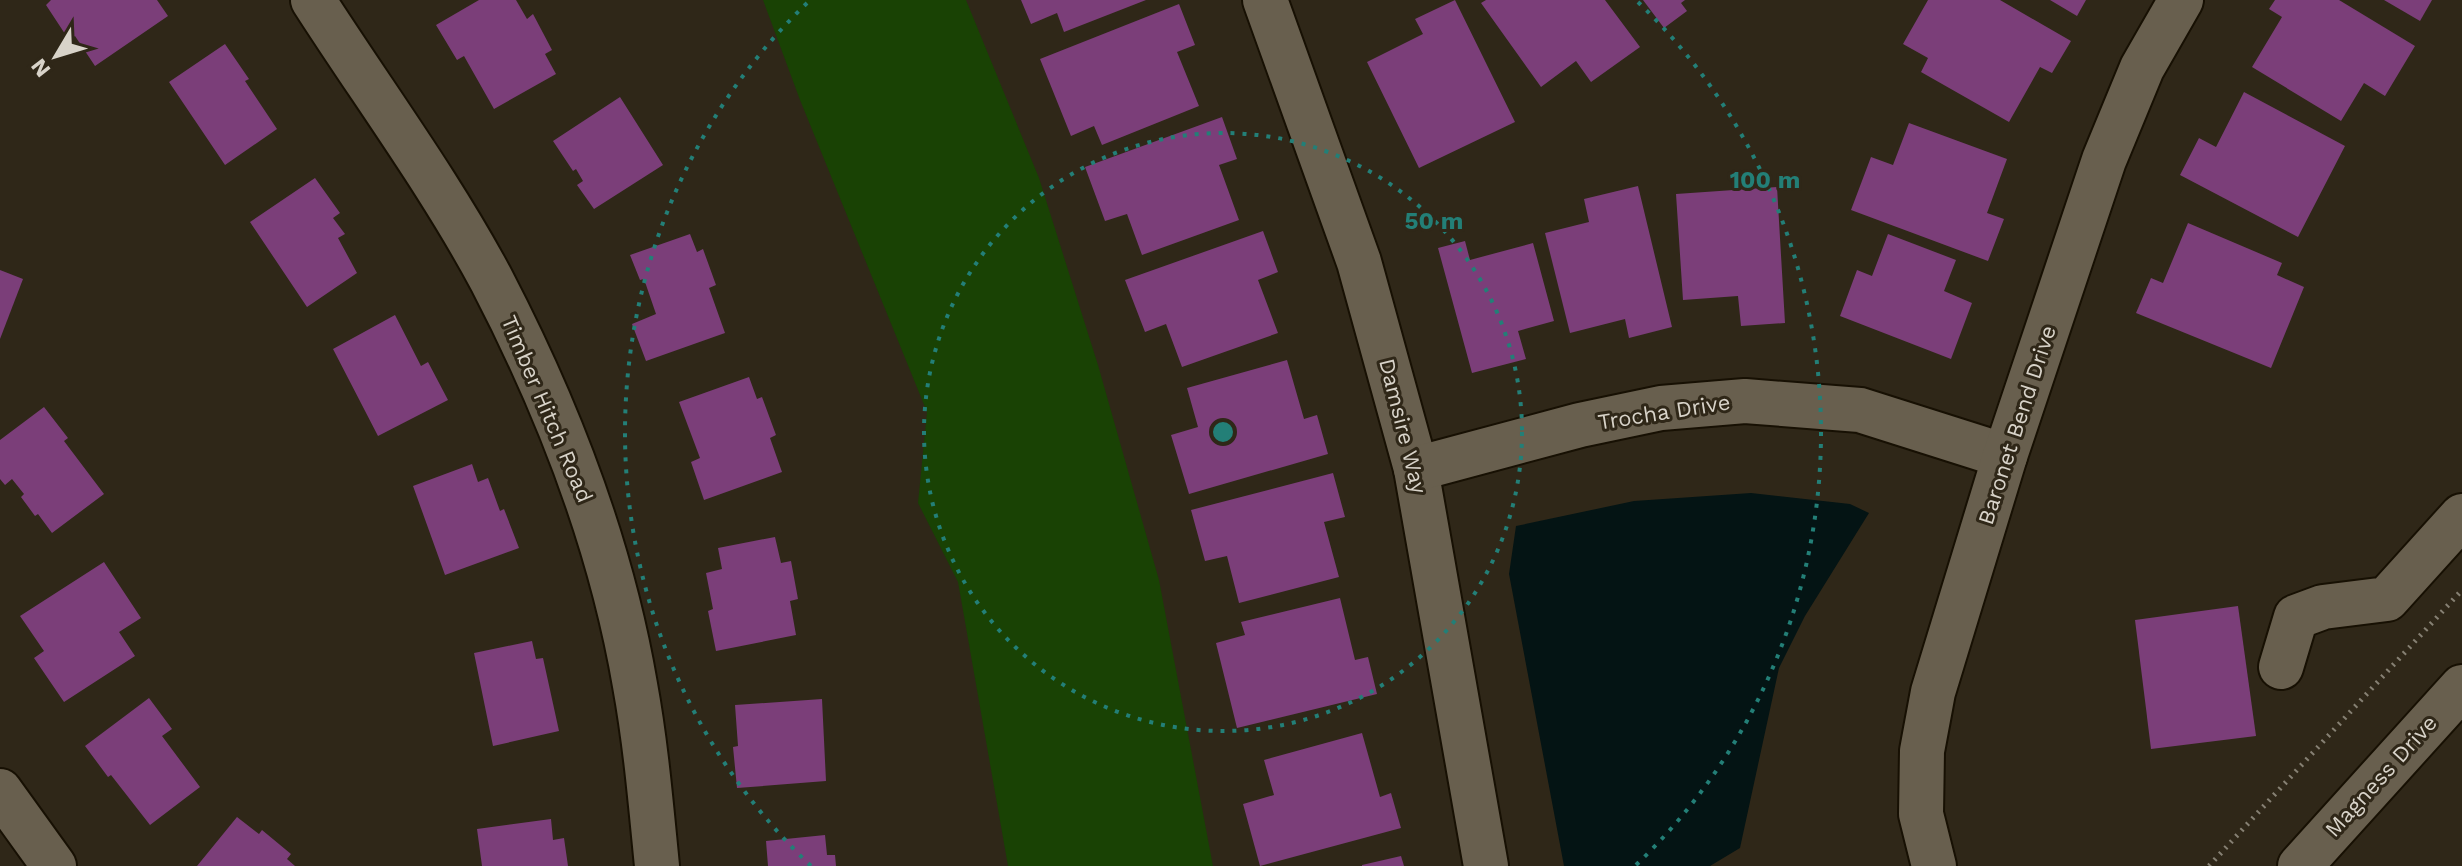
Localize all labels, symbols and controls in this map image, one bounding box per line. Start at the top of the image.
north arrow [16,16,96,96]
text: N [26,54,56,82]
text: 100 m [1730,166,1800,194]
text: 50 m [1405,207,1463,235]
street label: Timber Hitch Road [496,312,598,506]
street label: Baronet Bend Drive [1973,322,2061,528]
street label: Damsire Way [1374,356,1432,497]
street label: Trocha Drive [1596,389,1732,435]
centre of rings [1209,418,1237,446]
street label: Magness Drive [2320,710,2442,842]

